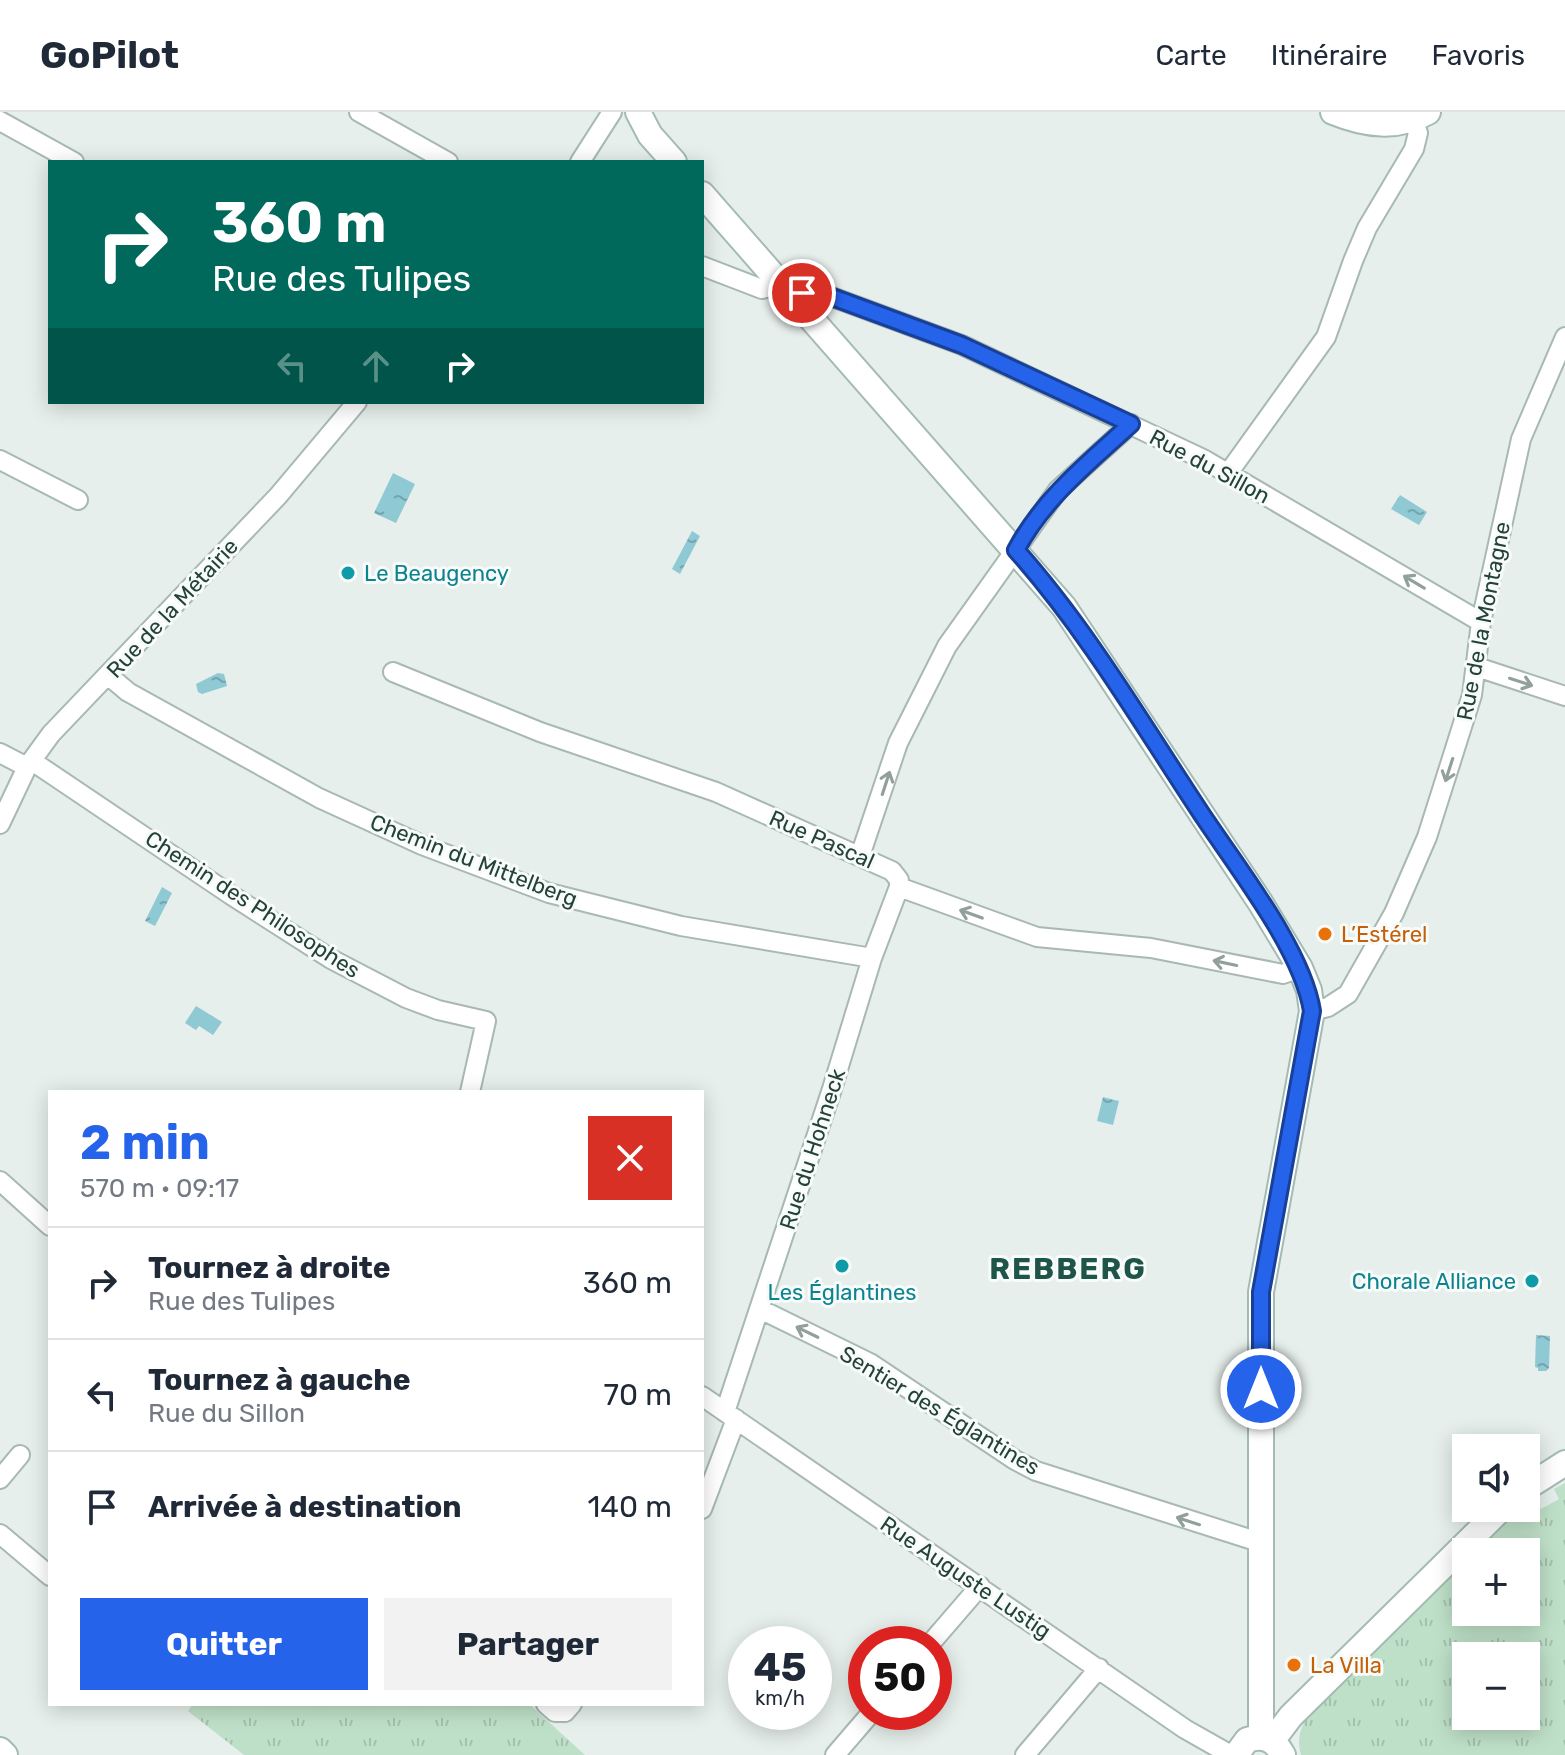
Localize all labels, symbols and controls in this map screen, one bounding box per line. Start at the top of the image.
text: GoPilot [40,32,179,78]
text: Carte [1155,39,1227,72]
text: Itinéraire [1271,39,1388,72]
text: Favoris [1432,39,1525,72]
text: 360 m [212,190,387,256]
icon: right [80,192,184,296]
text: Rue des Tulipes [212,257,471,300]
pin [768,259,836,327]
icon: arrive [780,271,824,315]
icon: left [270,344,314,388]
icon: ahead [354,344,398,388]
icon: right [438,344,482,388]
street label: Rue du Sillon [1145,423,1275,510]
street label: Rue de la Montagne [1451,519,1516,723]
street label: Rue de la Métairie [101,533,244,684]
place label: Le Beaugency [364,560,509,587]
marker: Le Beaugency [339,564,357,582]
one-way arrow [1403,574,1426,590]
one-way arrow [1508,675,1533,690]
one-way arrow [1441,756,1456,782]
one-way arrow [879,770,894,795]
street label: Rue Pascal [765,804,879,875]
street label: Chemin du Mittelberg [366,808,581,912]
street label: Chemin des Philosophes [140,825,365,984]
one-way arrow [958,905,983,920]
place label: L’Estérel [1341,921,1427,948]
marker: L’Estérel [1316,925,1334,943]
one-way arrow [1212,954,1238,969]
street label: Rue du Hohneck [774,1064,851,1233]
text: 2 min [80,1114,210,1171]
button: close [588,1116,672,1200]
text: 570 m · 09:17 [80,1173,239,1204]
text: Tournez à droite [148,1250,391,1286]
district label: REBBERG [989,1251,1147,1287]
marker: Les Églantines [833,1257,851,1275]
icon: right [80,1261,124,1305]
text: 360 m [583,1265,672,1301]
place label: Chorale Alliance [1352,1268,1516,1295]
marker: Chorale Alliance [1523,1272,1541,1290]
place label: Les Églantines [768,1279,916,1306]
text: Rue des Tulipes [148,1286,335,1317]
one-way arrow [795,1324,819,1339]
street label: Sentier des Églantines [835,1340,1045,1481]
position arrow [1219,1347,1303,1431]
text: Tournez à gauche [148,1362,411,1398]
icon: left [80,1373,124,1417]
text: 70 m [604,1377,672,1413]
text: Rue du Sillon [148,1398,305,1429]
map controls [1452,1434,1540,1730]
button: sound [1452,1434,1540,1522]
icon: arrive [80,1485,124,1529]
text: Arrivée à destination [148,1489,462,1525]
text: 140 m [587,1489,672,1525]
street label: Rue Auguste Lustig [875,1510,1056,1645]
one-way arrow [1175,1512,1200,1527]
button: + [1452,1538,1540,1626]
button: Quitter [80,1598,368,1690]
button: Partager [384,1598,672,1690]
speed limit sign: 50 [848,1626,952,1730]
button: − [1452,1642,1540,1730]
text: 45 [753,1644,807,1691]
place label: La Villa [1310,1652,1382,1679]
marker: La Villa [1285,1656,1303,1674]
text: km/h [755,1686,805,1710]

